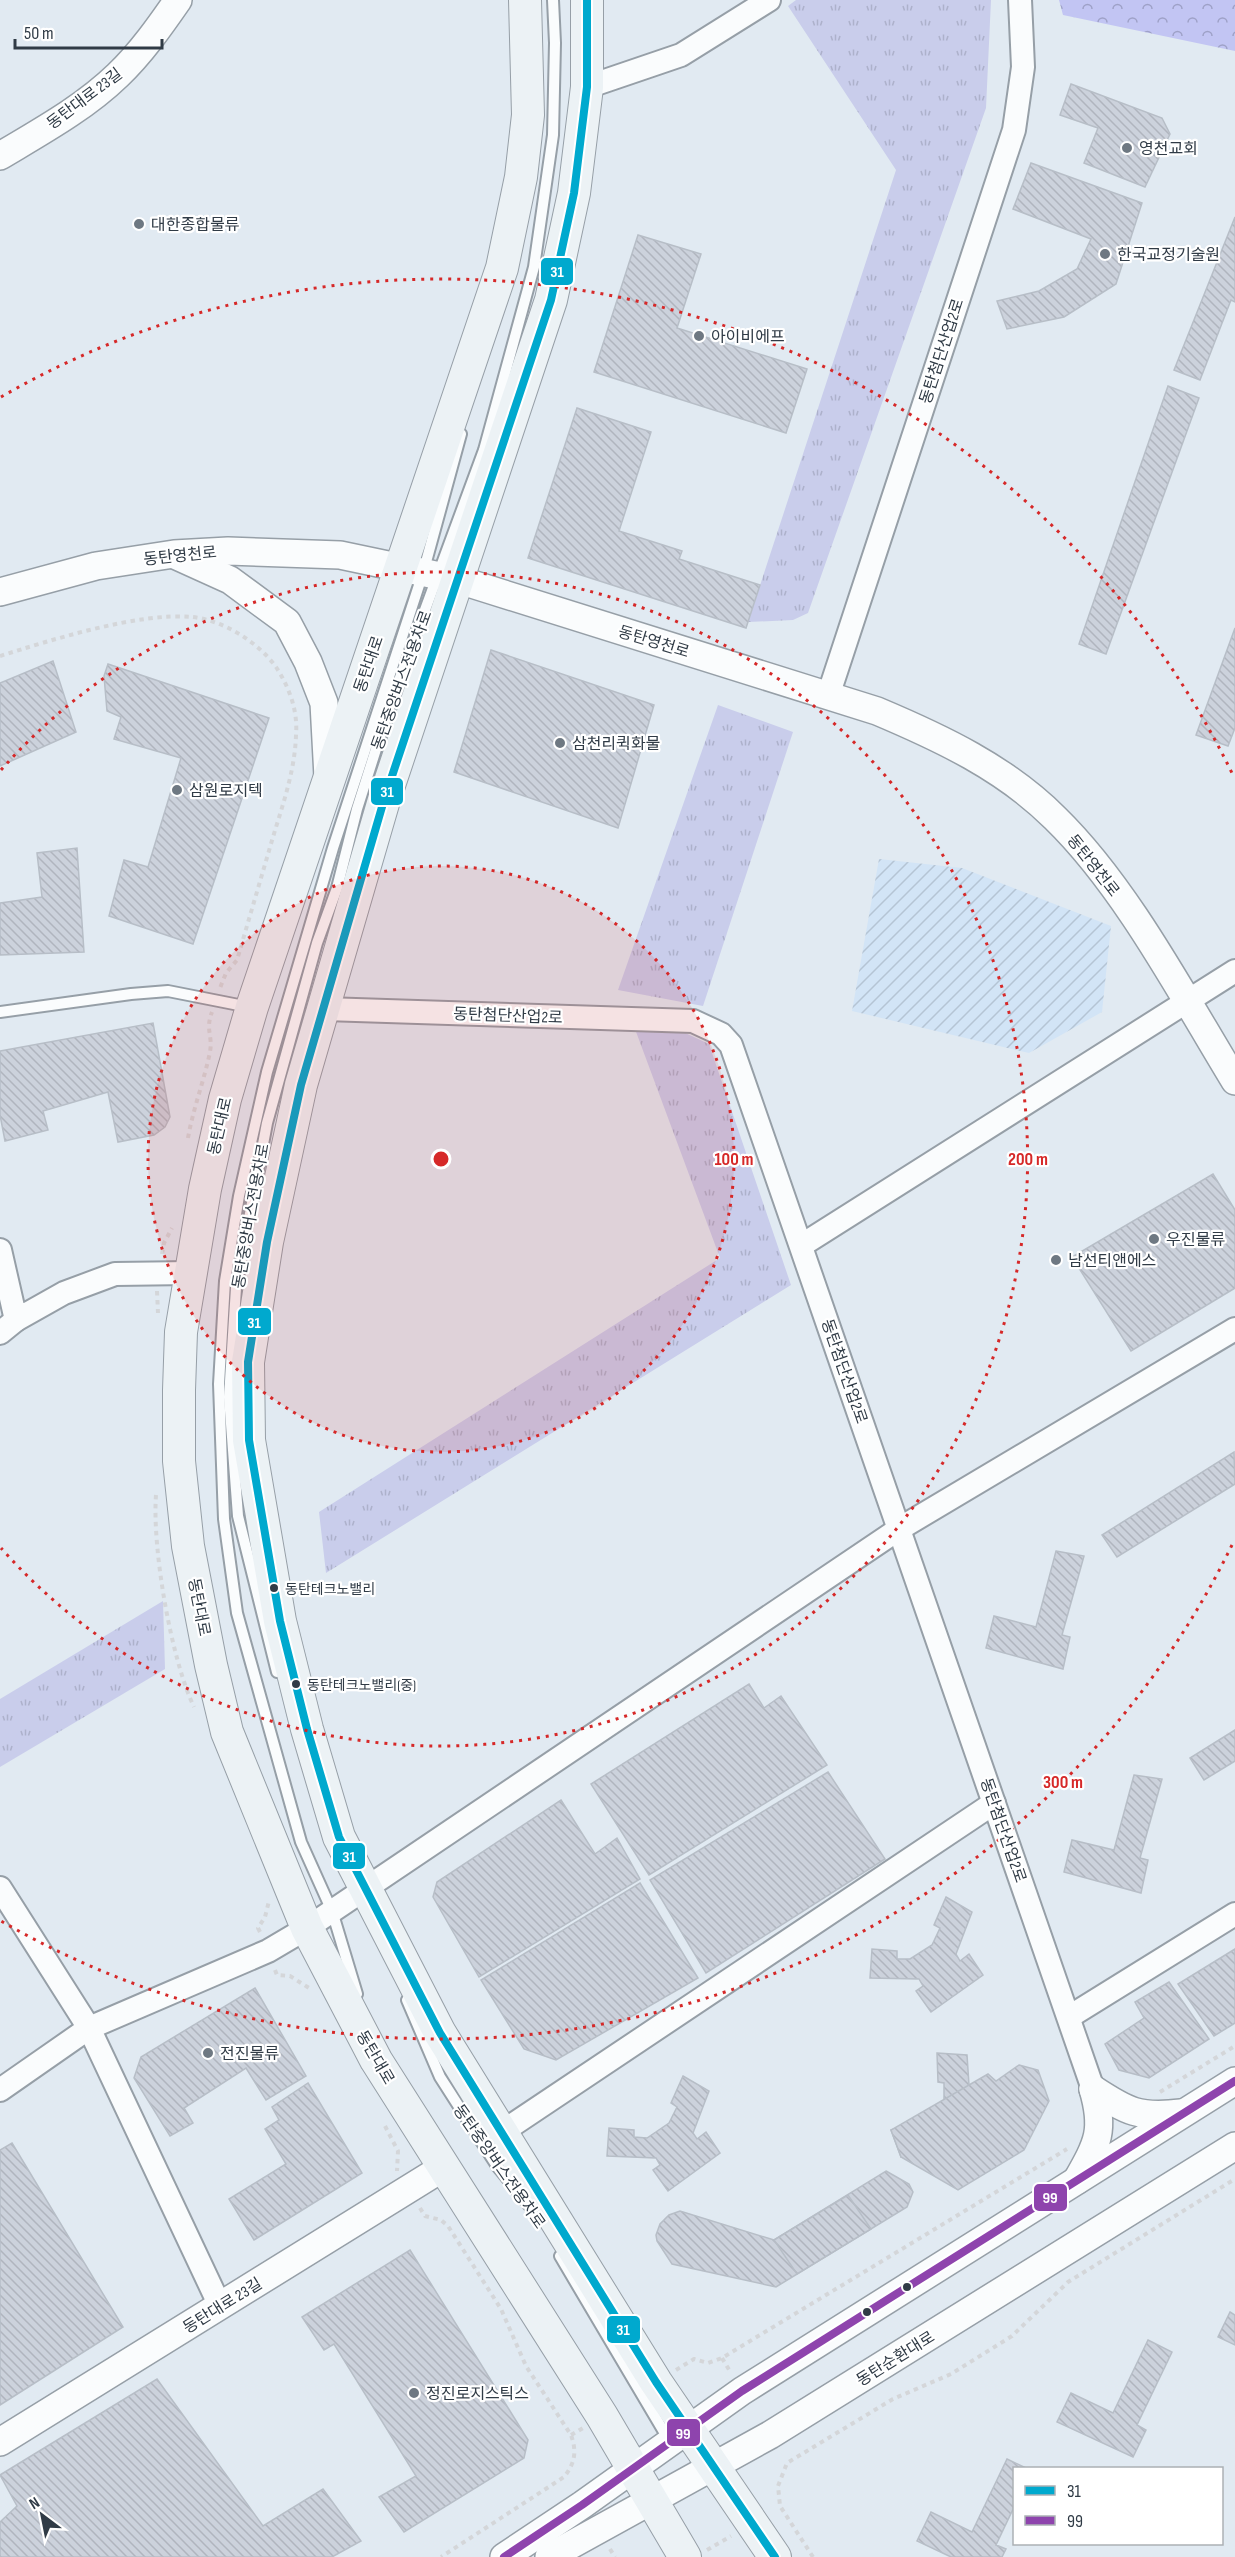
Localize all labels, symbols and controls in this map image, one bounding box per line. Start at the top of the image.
scale bar [15,12,162,50]
text: 50 m [24,23,54,44]
street label: 동탄대로 23길 [43,65,126,134]
place label: 영천교회 [1139,140,1198,159]
marker: 영천교회 [1120,141,1134,155]
place label: 대한종합물류 [151,216,240,235]
marker: 대한종합물류 [132,217,146,231]
place label: 한국교정기술원 [1117,246,1220,265]
marker: 한국교정기술원 [1098,247,1112,261]
line badge: 31 [540,257,574,286]
text: 31 [550,263,564,282]
street label: 동탄첨단산업2로 [916,296,968,407]
place label: 아이비에프 [711,328,785,347]
marker: 아이비에프 [692,329,706,343]
street label: 동탄영천로 [143,543,218,570]
street label: 동탄중앙버스전용차로 [368,608,437,753]
street label: 동탄영천로 [616,623,692,662]
street label: 동탄대로 [351,633,388,695]
place label: 삼천리퀵화물 [572,735,660,754]
marker: 삼천리퀵화물 [553,736,567,750]
line badge: 31 [370,777,404,806]
place label: 삼원로지텍 [189,782,263,801]
marker: 삼원로지텍 [170,783,184,797]
text: 31 [380,783,394,802]
street label: 동탄영천로 [1063,831,1123,901]
street label: 동탄첨단산업2로 [453,1005,563,1028]
street label: 동탄대로 [205,1095,236,1157]
street label: 동탄중앙버스전용차로 [229,1142,274,1290]
centre of rings [431,1149,451,1169]
text: 100 m [715,1149,754,1170]
text: 200 m [1008,1149,1048,1170]
place label: 우진물류 [1166,1231,1225,1250]
marker: 우진물류 [1147,1232,1161,1246]
place label: 남선티앤에스 [1068,1252,1156,1271]
marker: 남선티앤에스 [1049,1253,1063,1267]
line badge: 31 [237,1307,272,1336]
text: 31 [247,1314,261,1333]
street label: 동탄첨단산업2로 [817,1317,871,1427]
street label: 동탄대로 [184,1577,214,1638]
place label: 동탄테크노밸리 [285,1581,375,1598]
marker: 동탄테크노밸리 [268,1582,280,1594]
place label: 동탄테크노밸리(중) [307,1677,416,1694]
marker: 동탄테크노밸리(중) [290,1678,302,1690]
text: 300 m [1043,1772,1083,1793]
street label: 동탄첨단산업2로 [976,1776,1030,1886]
line badge: 31 [332,1842,366,1870]
text: 31 [342,1848,356,1867]
street label: 동탄대로 [352,2027,398,2088]
place label: 전진물류 [220,2045,279,2064]
marker: 전진물류 [201,2046,215,2060]
street label: 동탄중앙버스전용차로 [449,2101,549,2233]
line badge: 99 [1033,2183,1068,2212]
text: 99 [1042,2189,1058,2208]
street label: 동탄대로 23길 [180,2275,266,2338]
unlabelled marker [901,2281,913,2293]
unlabelled marker [861,2306,873,2318]
line badge: 31 [606,2315,641,2344]
text: 31 [616,2321,630,2340]
street label: 동탄순환대로 [853,2328,939,2391]
place label: 정진로지스틱스 [426,2385,529,2404]
marker: 정진로지스틱스 [407,2386,421,2400]
line badge: 99 [666,2418,701,2447]
text: 99 [675,2425,691,2444]
legend [1013,2467,1223,2545]
text: 31 [1067,2481,1082,2502]
north arrow [12,2485,72,2545]
text: N [26,2493,44,2514]
text: 99 [1067,2511,1083,2532]

